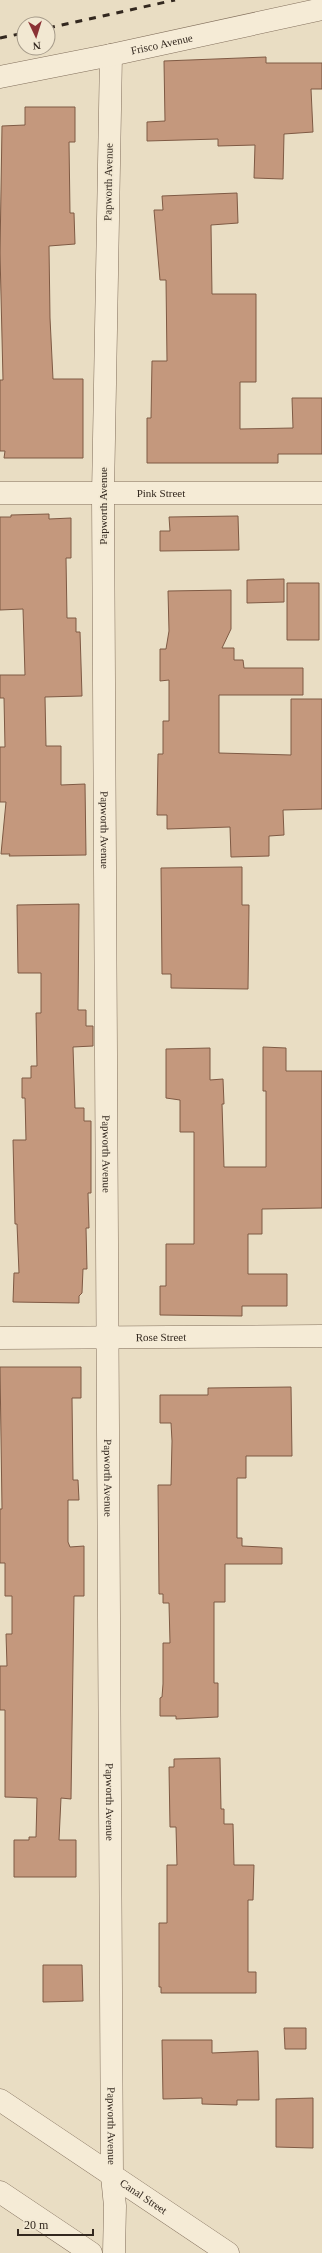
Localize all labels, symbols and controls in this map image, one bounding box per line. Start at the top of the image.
north arrow [16,16,56,56]
street label: Frisco Avenue [130,31,194,57]
text: N [32,40,41,52]
street label: Papworth Avenue [101,143,115,221]
street label: Papworth Avenue [97,467,109,545]
street label: Pink Street [137,487,185,499]
street label: Papworth Avenue [99,791,111,869]
street label: Papworth Avenue [100,1115,113,1193]
street label: Rose Street [136,1331,186,1343]
street label: Papworth Avenue [102,1439,114,1517]
street label: Papworth Avenue [104,1763,116,1841]
street label: Papworth Avenue [106,2087,118,2165]
street label: Canal Street [118,2176,169,2216]
scale bar [18,2211,93,2237]
text: 20 m [24,2218,49,2232]

